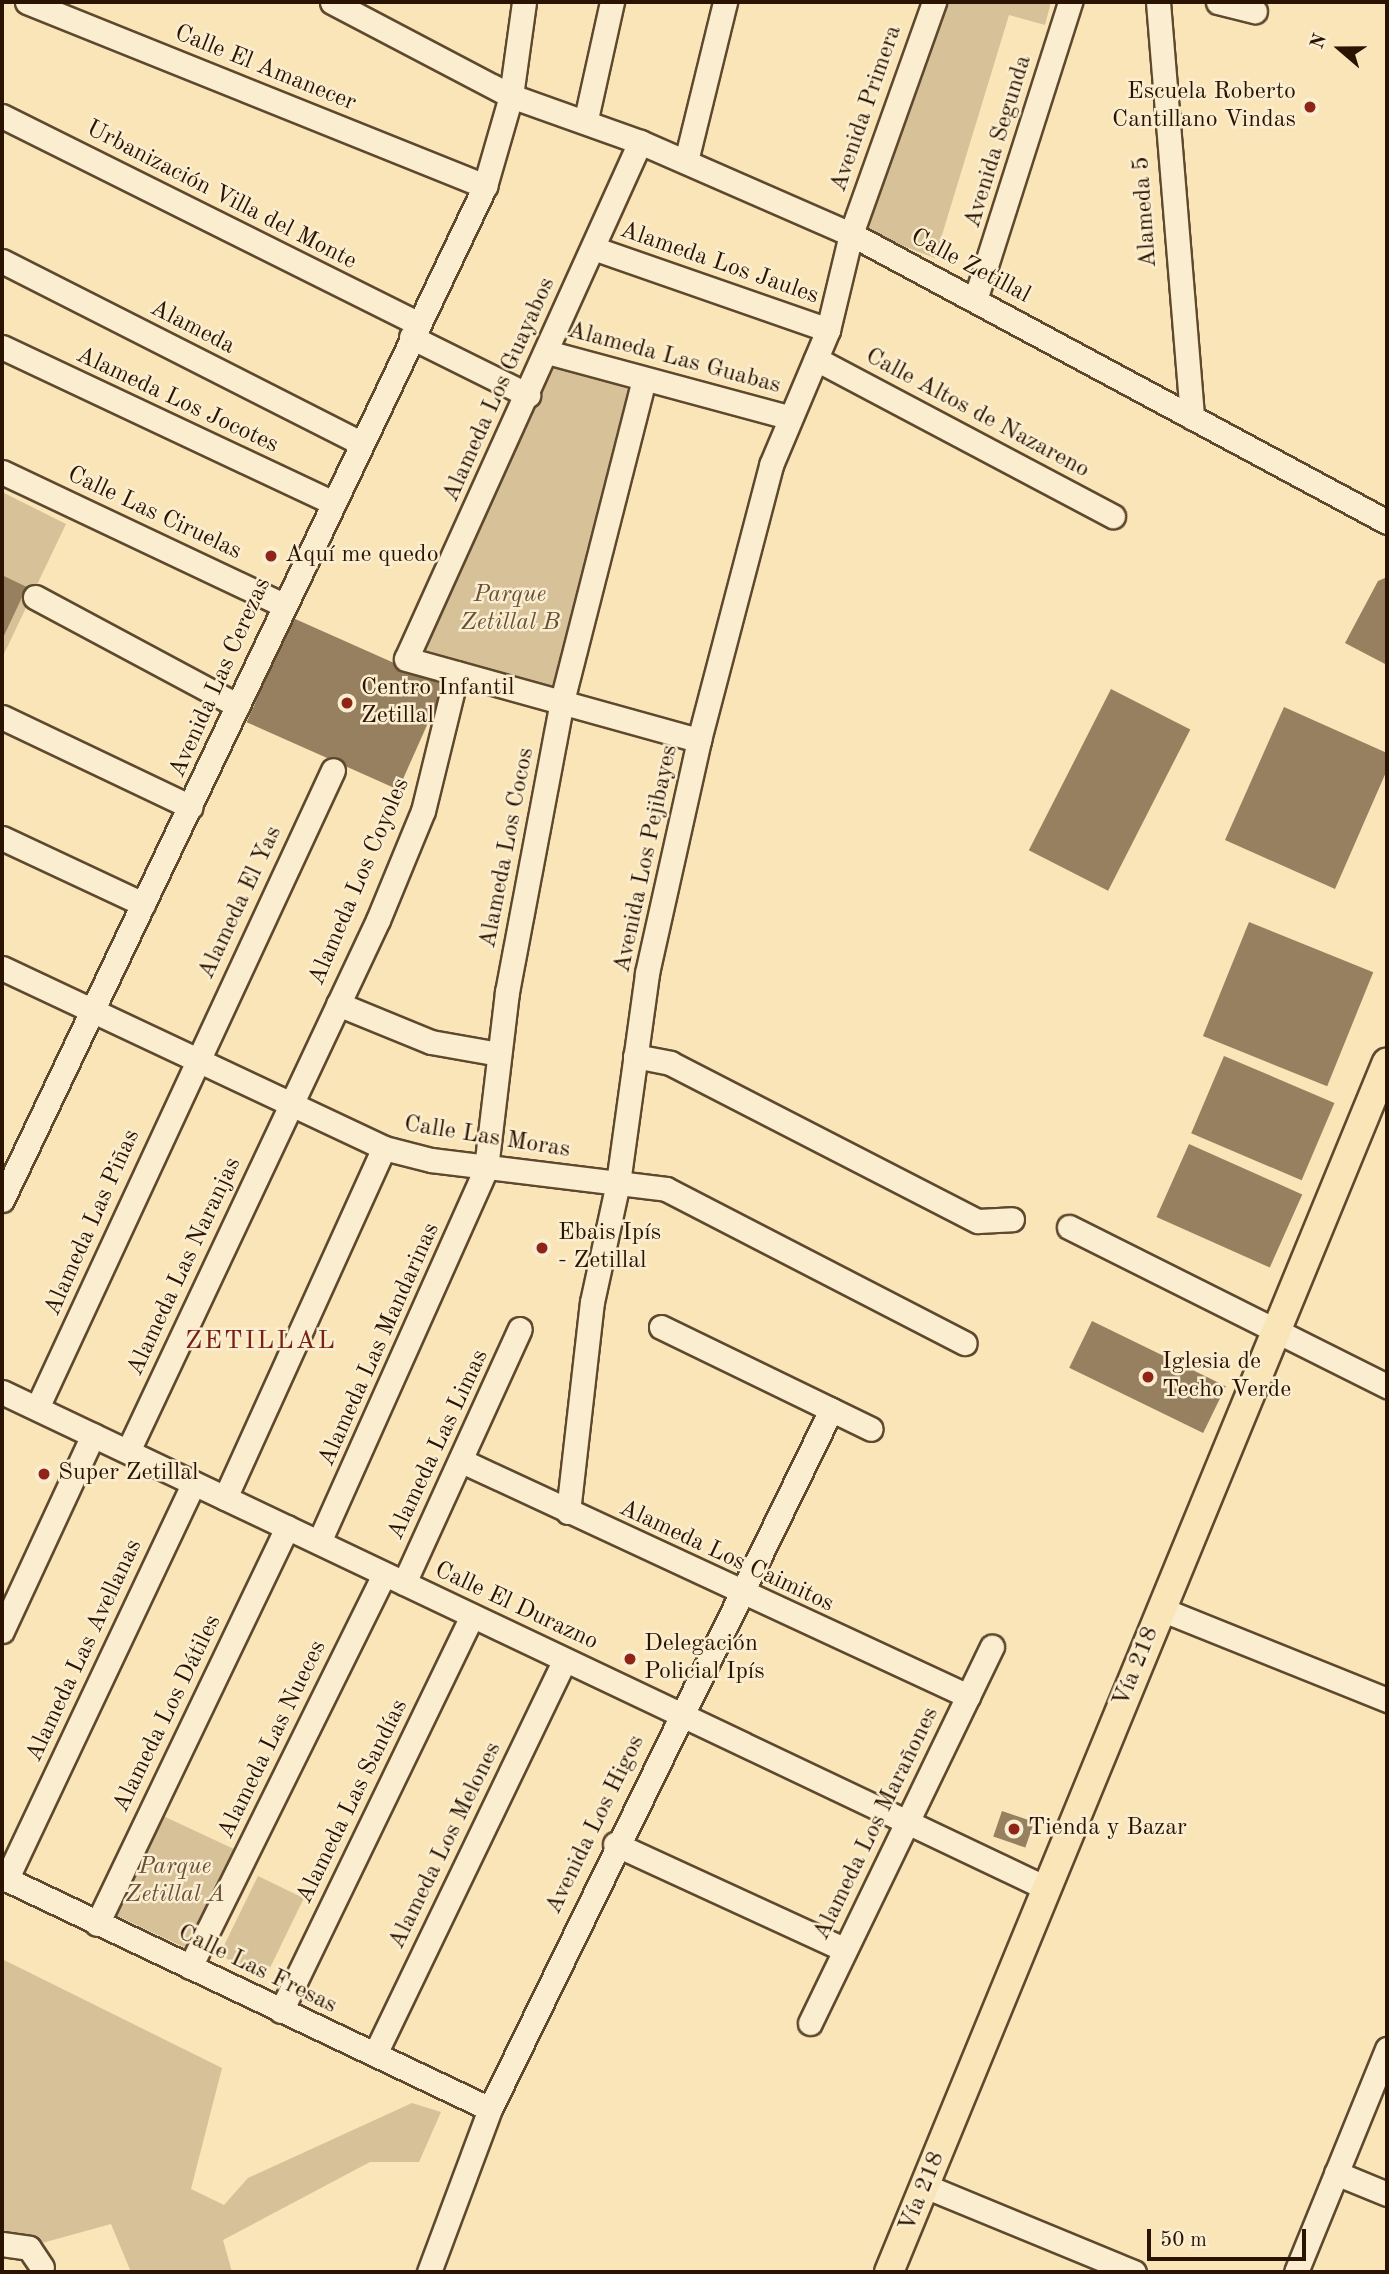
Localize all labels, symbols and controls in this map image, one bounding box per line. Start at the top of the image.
north arrow [1305,14,1375,84]
street label: Calle El Amanecer [170,19,360,119]
street label: Avenida Primera [825,22,909,196]
text: N [1308,32,1331,52]
street label: Avenida Segunda [959,52,1039,232]
place label: Escuela Roberto Cantillano Vindas [1112,79,1296,135]
marker: Escuela Roberto Cantillano Vindas [1302,99,1318,115]
street label: Urbanización Villa del Monte [81,115,361,277]
street label: Alameda 5 [1128,155,1164,269]
street label: Alameda Los Jaules [616,216,822,312]
street label: Calle Zetillal [905,223,1035,311]
street label: Alameda Los Guayabos [437,273,563,507]
street label: Alameda [145,294,239,362]
street label: Alameda Las Guabas [564,317,784,401]
street label: Alameda Los Jocotes [71,341,283,461]
street label: Calle Altos de Nazareno [860,343,1094,485]
street label: Calle Las Ciruelas [62,461,246,567]
place label: Aquí me quedo [285,542,439,570]
marker: Aquí me quedo [263,548,279,564]
street label: Avenida Las Cerezas [164,574,278,782]
park label: Parque Zetillal B [461,582,559,638]
place label: Centro Infantil Zetillal [361,675,514,731]
marker: Centro Infantil Zetillal [339,695,355,711]
street label: Avenida Los Pejibayes [609,742,685,976]
street label: Alameda Los Cocos [474,745,542,951]
street label: Alameda Los Coyoles [303,774,417,990]
street label: Alameda El Yas [193,822,289,984]
street label: Calle Las Moras [402,1111,572,1165]
street label: Alameda Las Piñas [39,1125,147,1321]
street label: Alameda Las Naranjas [122,1153,248,1381]
street label: Alameda Las Mandarinas [313,1219,447,1471]
place label: Ebais Ipís - Zetillal [558,1220,661,1276]
marker: Ebais Ipís - Zetillal [532,1238,552,1258]
district label: ZETILLAL [186,1326,336,1358]
street label: Alameda Las Limas [382,1345,496,1545]
place label: Iglesia de Techo Verde [1162,1349,1291,1405]
marker: Iglesia de Techo Verde [1140,1369,1156,1385]
place label: Super Zetillal [58,1460,199,1488]
marker: Super Zetillal [36,1466,52,1482]
street label: Alameda Los Caimitos [614,1495,838,1619]
street label: Alameda Las Avellanas [21,1535,149,1767]
street label: Calle El Durazno [430,1557,602,1657]
street label: Alameda Los Dátiles [108,1610,228,1818]
street label: Vía 218 [1108,1623,1166,1711]
place label: Delegación Policial Ipís [644,1631,765,1687]
street label: Alameda Las Nueces [212,1636,334,1844]
marker: Delegación Policial Ipís [622,1651,638,1667]
street label: Alameda Las Sandías [291,1695,415,1909]
street label: Alameda Los Marañones [808,1703,946,1945]
street label: Avenida Los Higos [540,1731,652,1919]
street label: Alameda Los Melones [383,1738,509,1954]
place label: Tienda y Bazar [1028,1815,1187,1843]
marker: Tienda y Bazar [1006,1821,1022,1837]
park label: Parque Zetillal A [125,1854,225,1910]
street label: Calle Las Fresas [173,1919,341,2021]
street label: Vía 218 [894,2148,952,2236]
scale bar [1151,2214,1310,2258]
text: 50 m [1160,2230,1207,2251]

